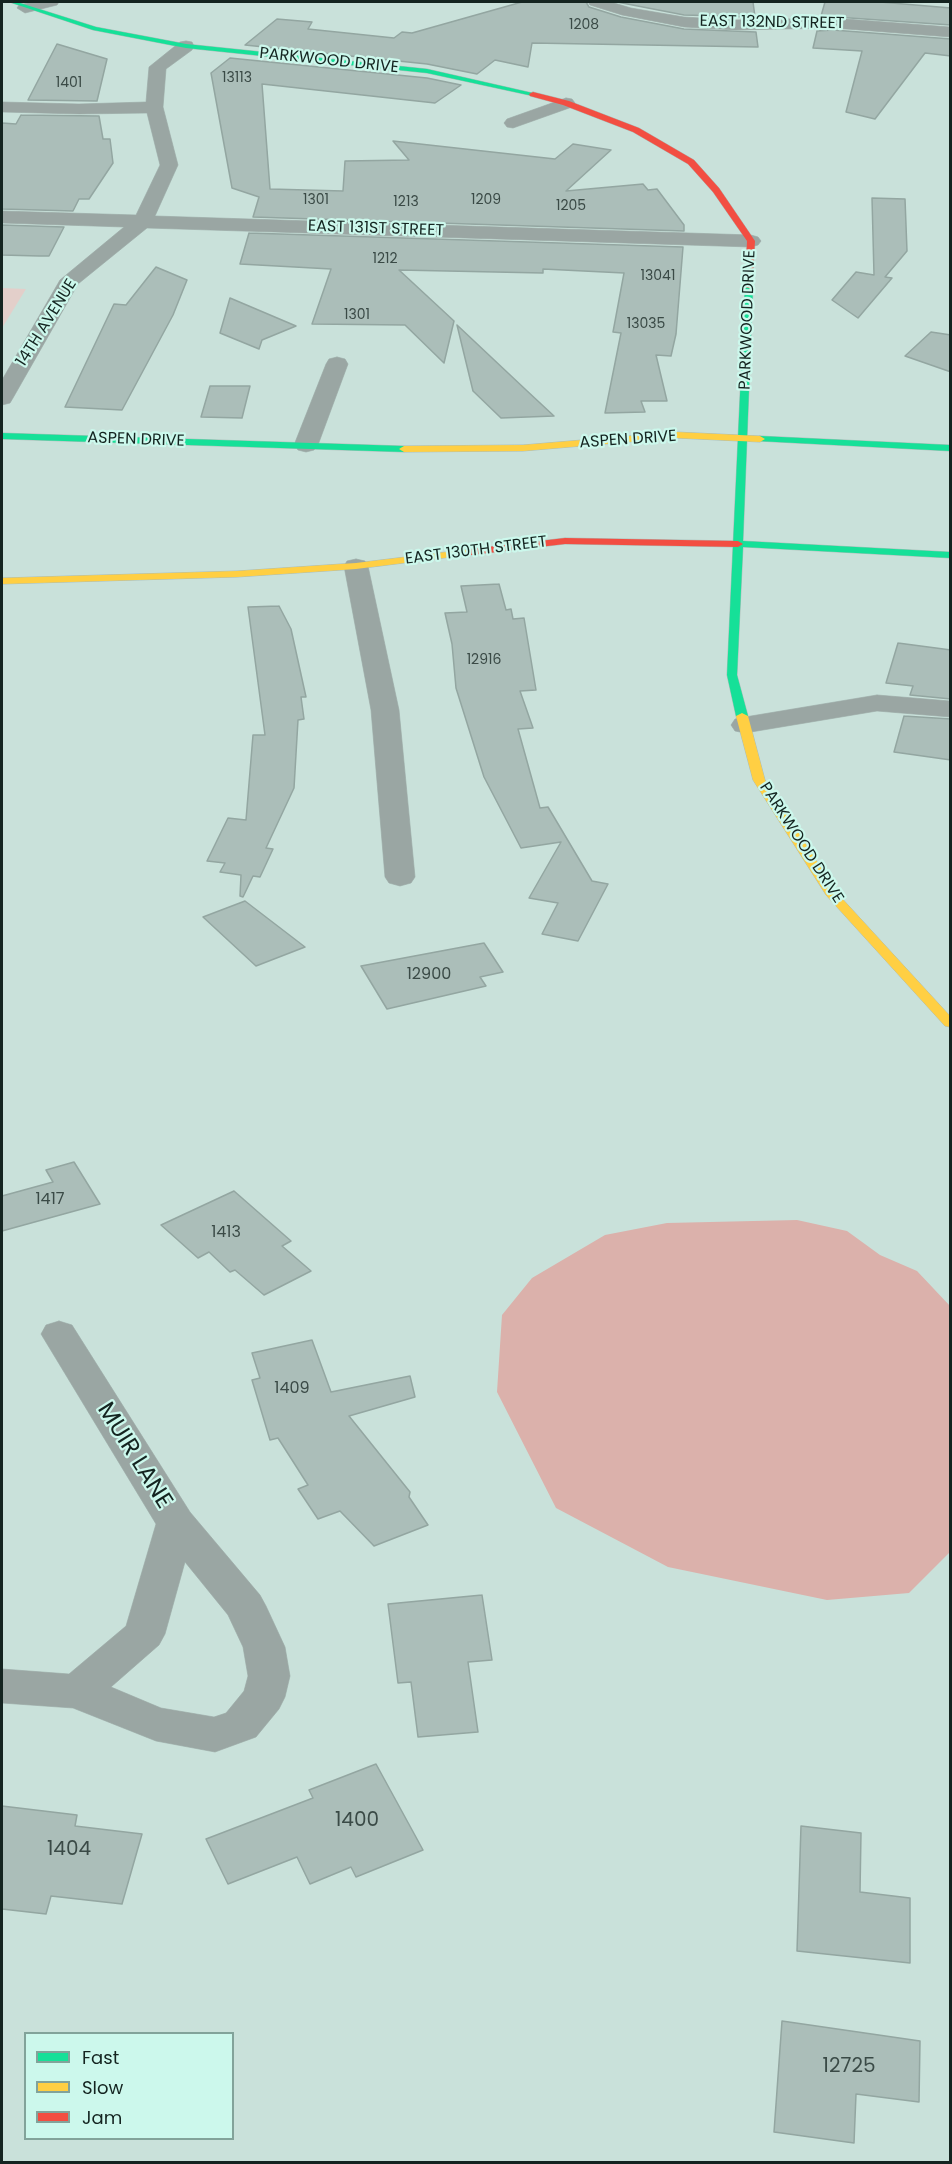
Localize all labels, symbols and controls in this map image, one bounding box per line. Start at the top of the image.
street label: EAST 132ND STREET [699,12,845,34]
house number: 1208 [569,17,599,33]
street label: PARKWOOD DRIVE [259,44,399,78]
house number: 13113 [222,70,252,86]
house number: 1401 [56,75,82,91]
house number: 1301 [303,192,329,208]
house number: 1209 [471,192,501,208]
house number: 1213 [393,194,419,210]
house number: 1205 [556,198,586,214]
street label: EAST 131ST STREET [308,217,444,241]
street label: PARKWOOD DRIVE [736,250,760,390]
house number: 1212 [372,251,398,267]
house number: 13041 [641,268,675,284]
street label: 14TH AVENUE [13,276,81,370]
house number: 1301 [344,307,370,323]
house number: 13035 [627,316,665,332]
street label: ASPEN DRIVE [579,427,677,453]
street label: ASPEN DRIVE [87,429,185,451]
street label: EAST 130TH STREET [404,533,548,569]
house number: 12916 [467,652,501,668]
street label: PARKWOOD DRIVE [755,779,847,907]
house number: 12900 [407,965,451,985]
house number: 1417 [35,1190,65,1210]
house number: 1413 [211,1223,241,1243]
house number: 1409 [274,1379,310,1399]
street label: MUIR LANE [90,1398,178,1514]
house number: 1400 [335,1809,379,1833]
house number: 1404 [47,1838,91,1862]
legend [24,2032,234,2140]
text: Fast [82,2045,119,2070]
house number: 12725 [823,2055,875,2079]
text: Slow [82,2075,123,2100]
text: Jam [82,2105,122,2130]

